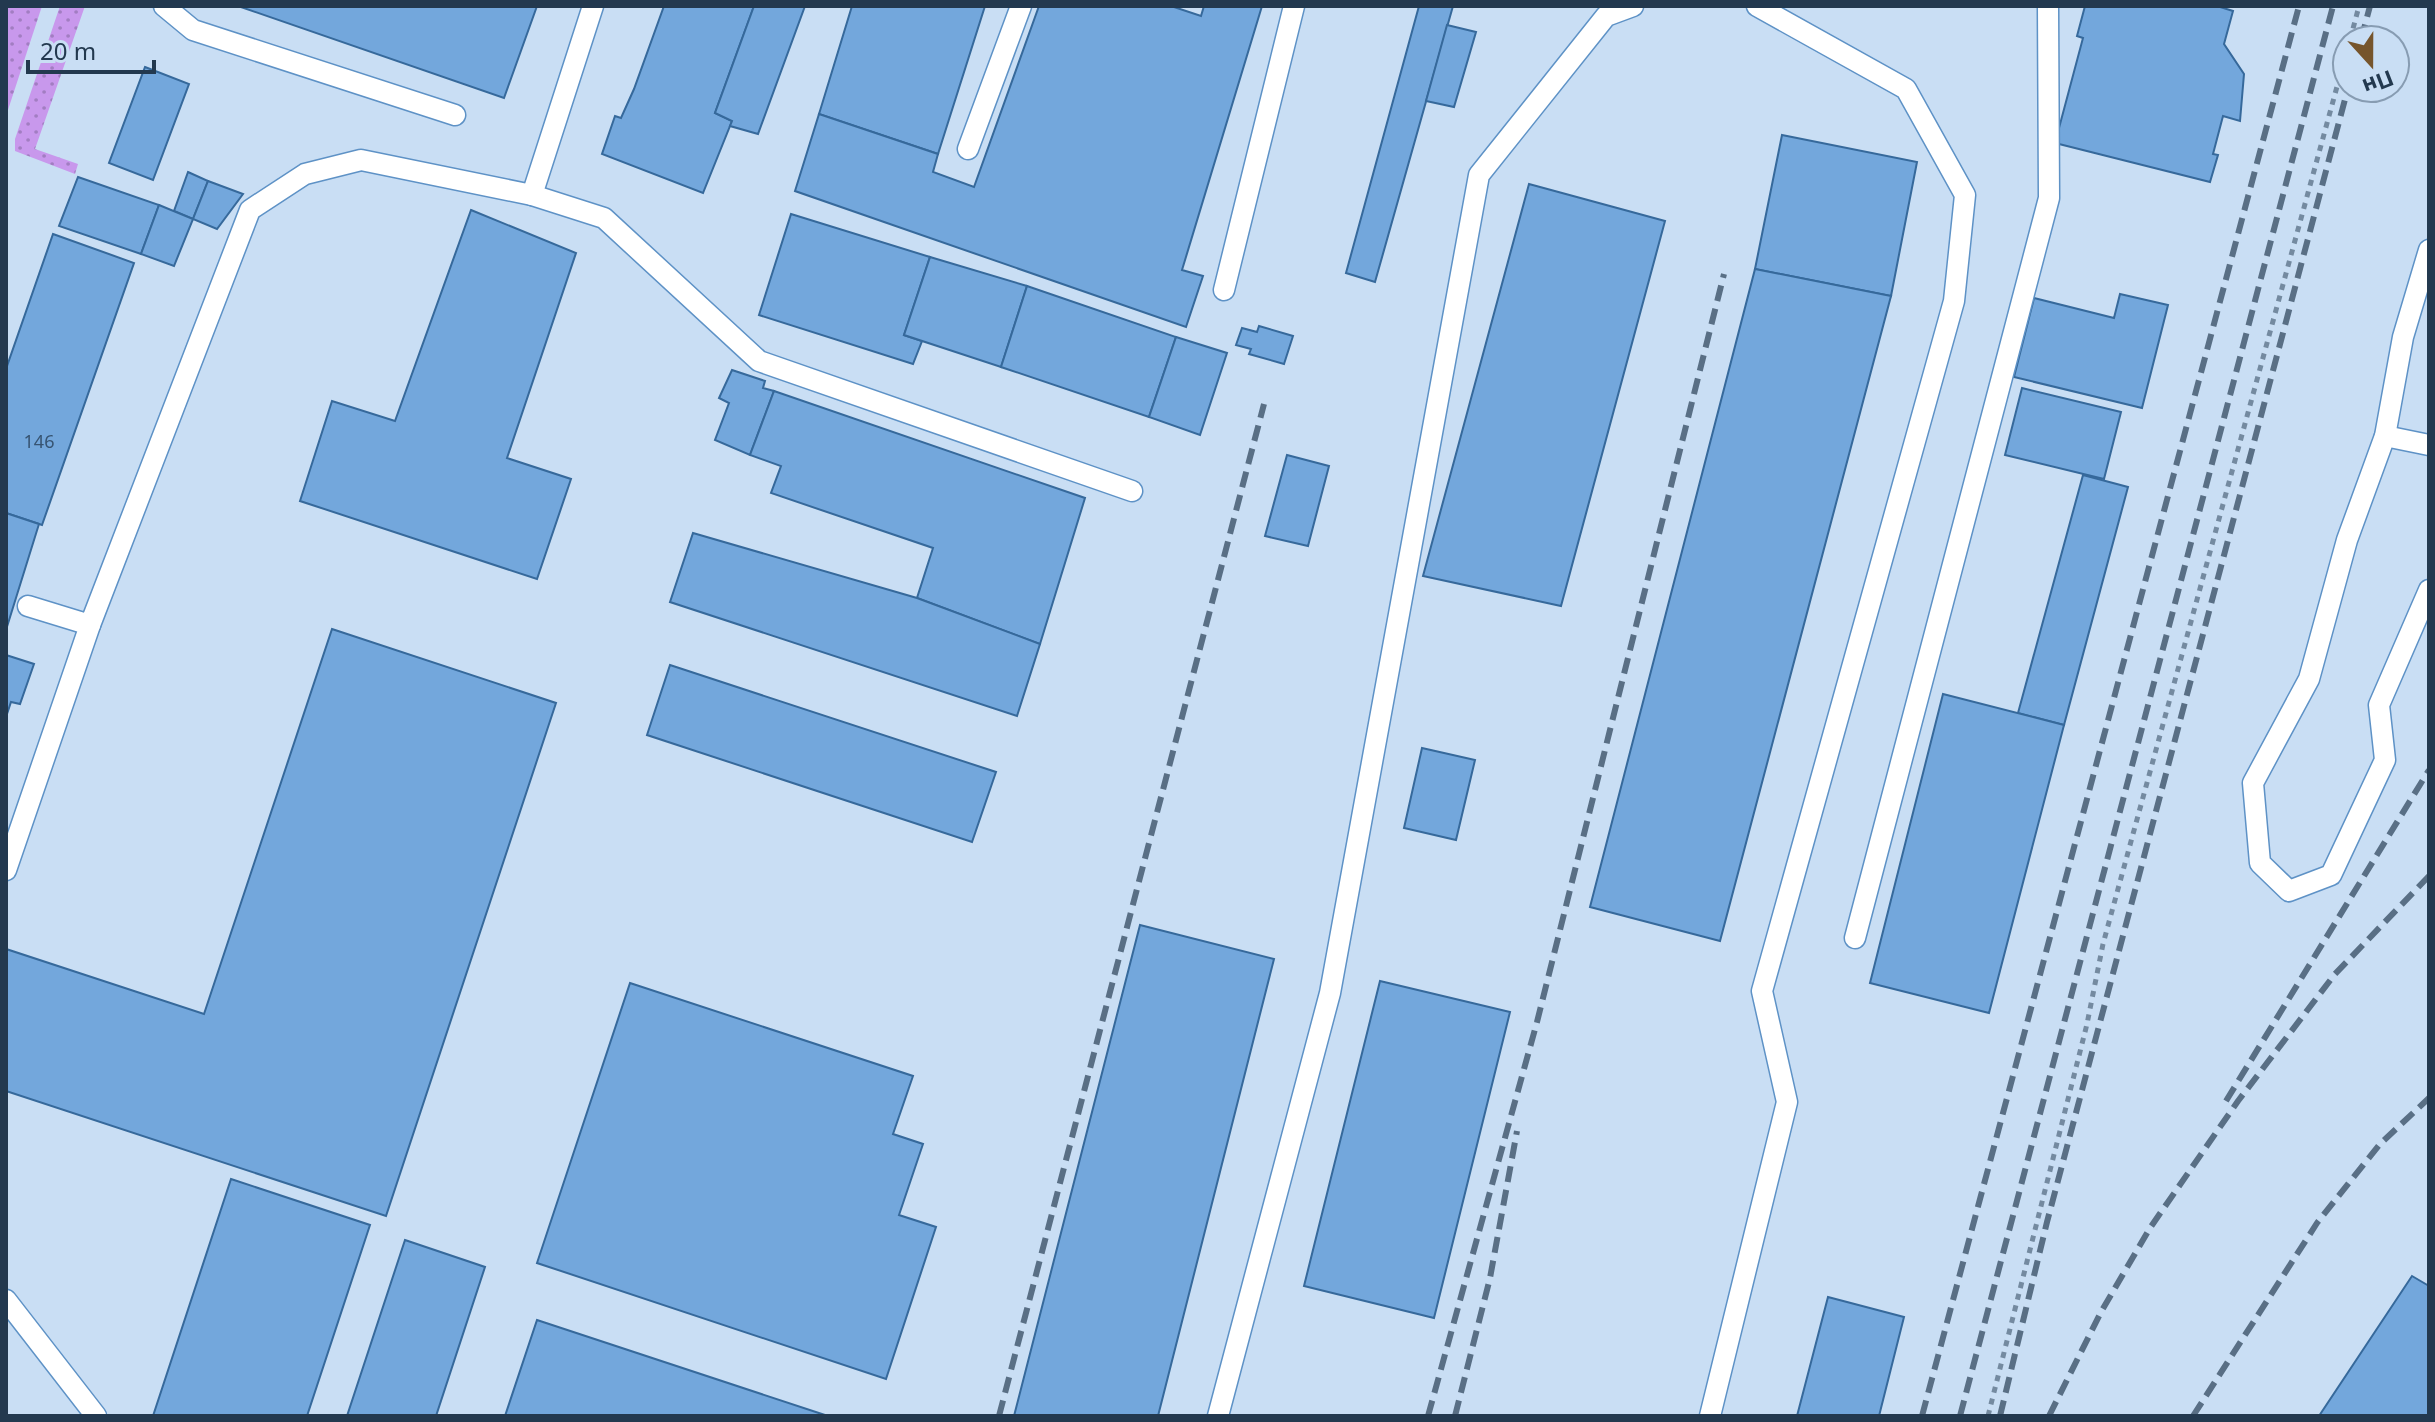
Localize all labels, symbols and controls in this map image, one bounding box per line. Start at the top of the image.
scale bar [28,24,154,74]
north arrow [2331,24,2411,104]
text: 20 m [40,34,96,67]
text: Пн [2359,64,2398,103]
house number: 146 [24,429,54,453]

